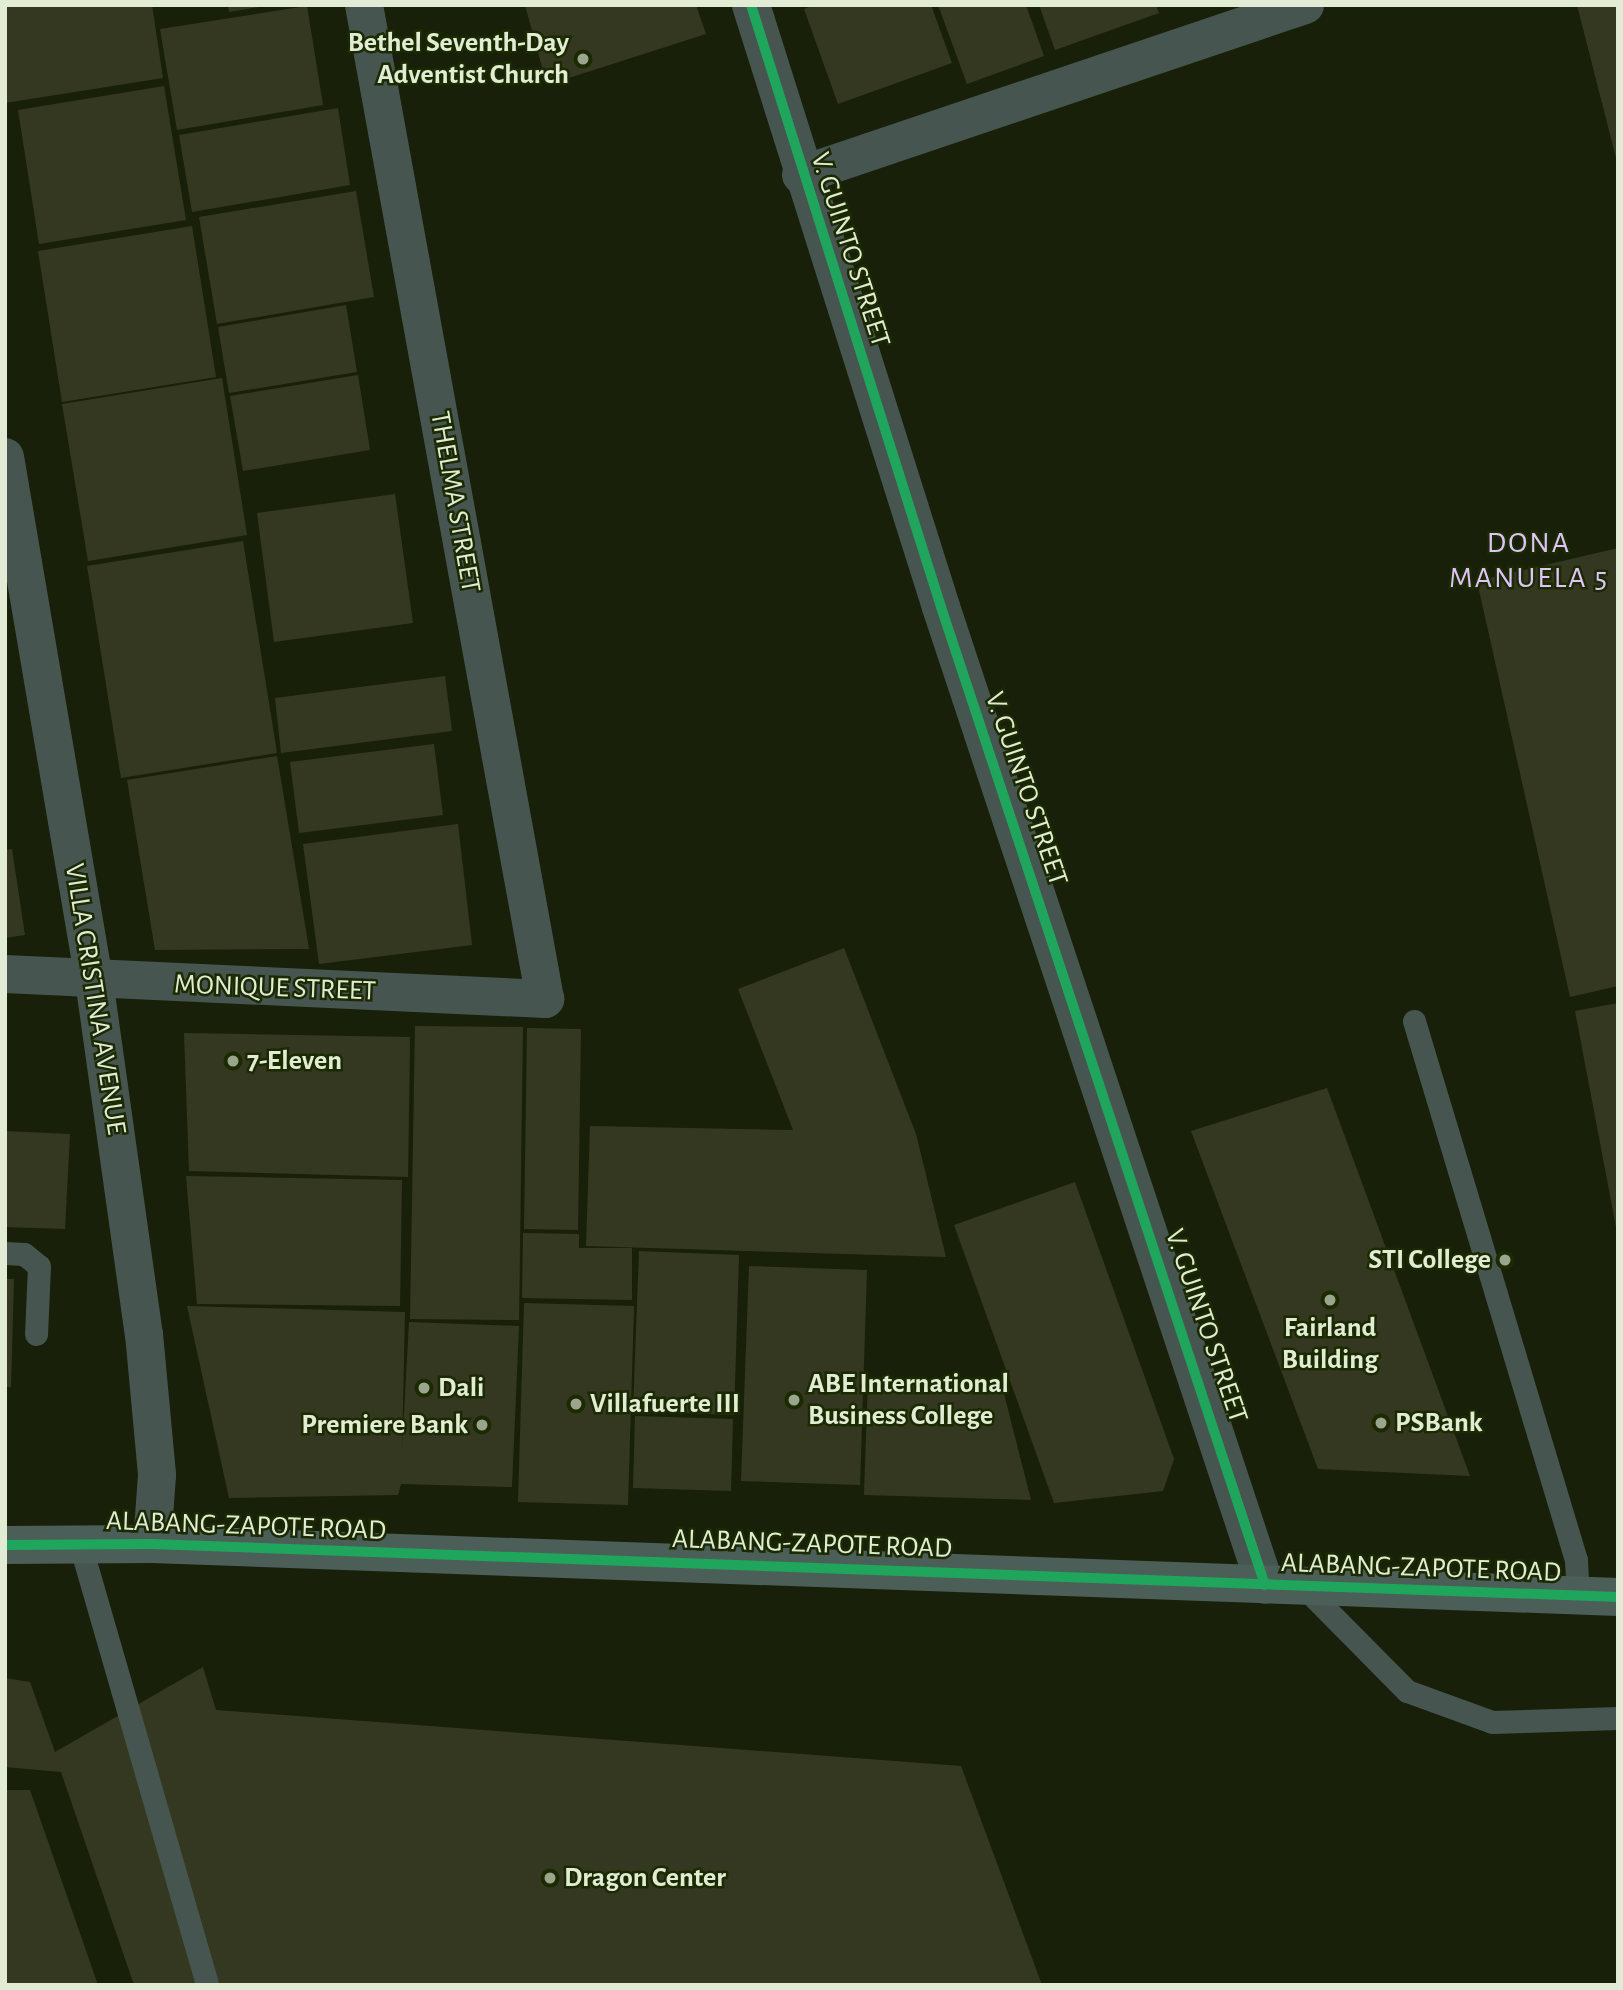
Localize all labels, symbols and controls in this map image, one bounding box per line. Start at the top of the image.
place label: Bethel Seventh-Day Adventist Church [348,26,569,92]
marker: Bethel Seventh-Day Adventist Church [575,51,591,67]
street label: V. GUINTO STREET [803,148,897,352]
street label: THELMA STREET [423,409,487,595]
district label: DONA MANUELA 5 [1450,525,1608,596]
street label: V. GUINTO STREET [977,688,1075,890]
street label: VILLA CRISTINA AVENUE [57,861,133,1137]
street label: MONIQUE STREET [173,968,377,1008]
place label: 7-Eleven [247,1044,342,1078]
marker: 7-Eleven [225,1053,241,1069]
street label: V. GUINTO STREET [1157,1225,1255,1427]
place label: STI College [1368,1243,1491,1277]
marker: STI College [1497,1252,1513,1268]
marker: Fairland Building [1322,1292,1338,1308]
place label: Fairland Building [1282,1311,1378,1377]
place label: ABE International Business College [808,1367,1009,1433]
place label: Dali [438,1371,484,1405]
marker: Dali [416,1380,432,1396]
place label: Villafuerte III [590,1387,740,1421]
marker: ABE International Business College [786,1392,802,1408]
marker: Villafuerte III [568,1396,584,1412]
place label: PSBank [1395,1406,1483,1440]
place label: Premiere Bank [301,1408,468,1442]
marker: PSBank [1373,1415,1389,1431]
marker: Premiere Bank [474,1417,490,1433]
street label: ALABANG-ZAPOTE ROAD [105,1504,387,1548]
street label: ALABANG-ZAPOTE ROAD [671,1522,953,1566]
street label: ALABANG-ZAPOTE ROAD [1280,1546,1562,1590]
place label: Dragon Center [564,1861,726,1895]
marker: Dragon Center [542,1870,558,1886]

